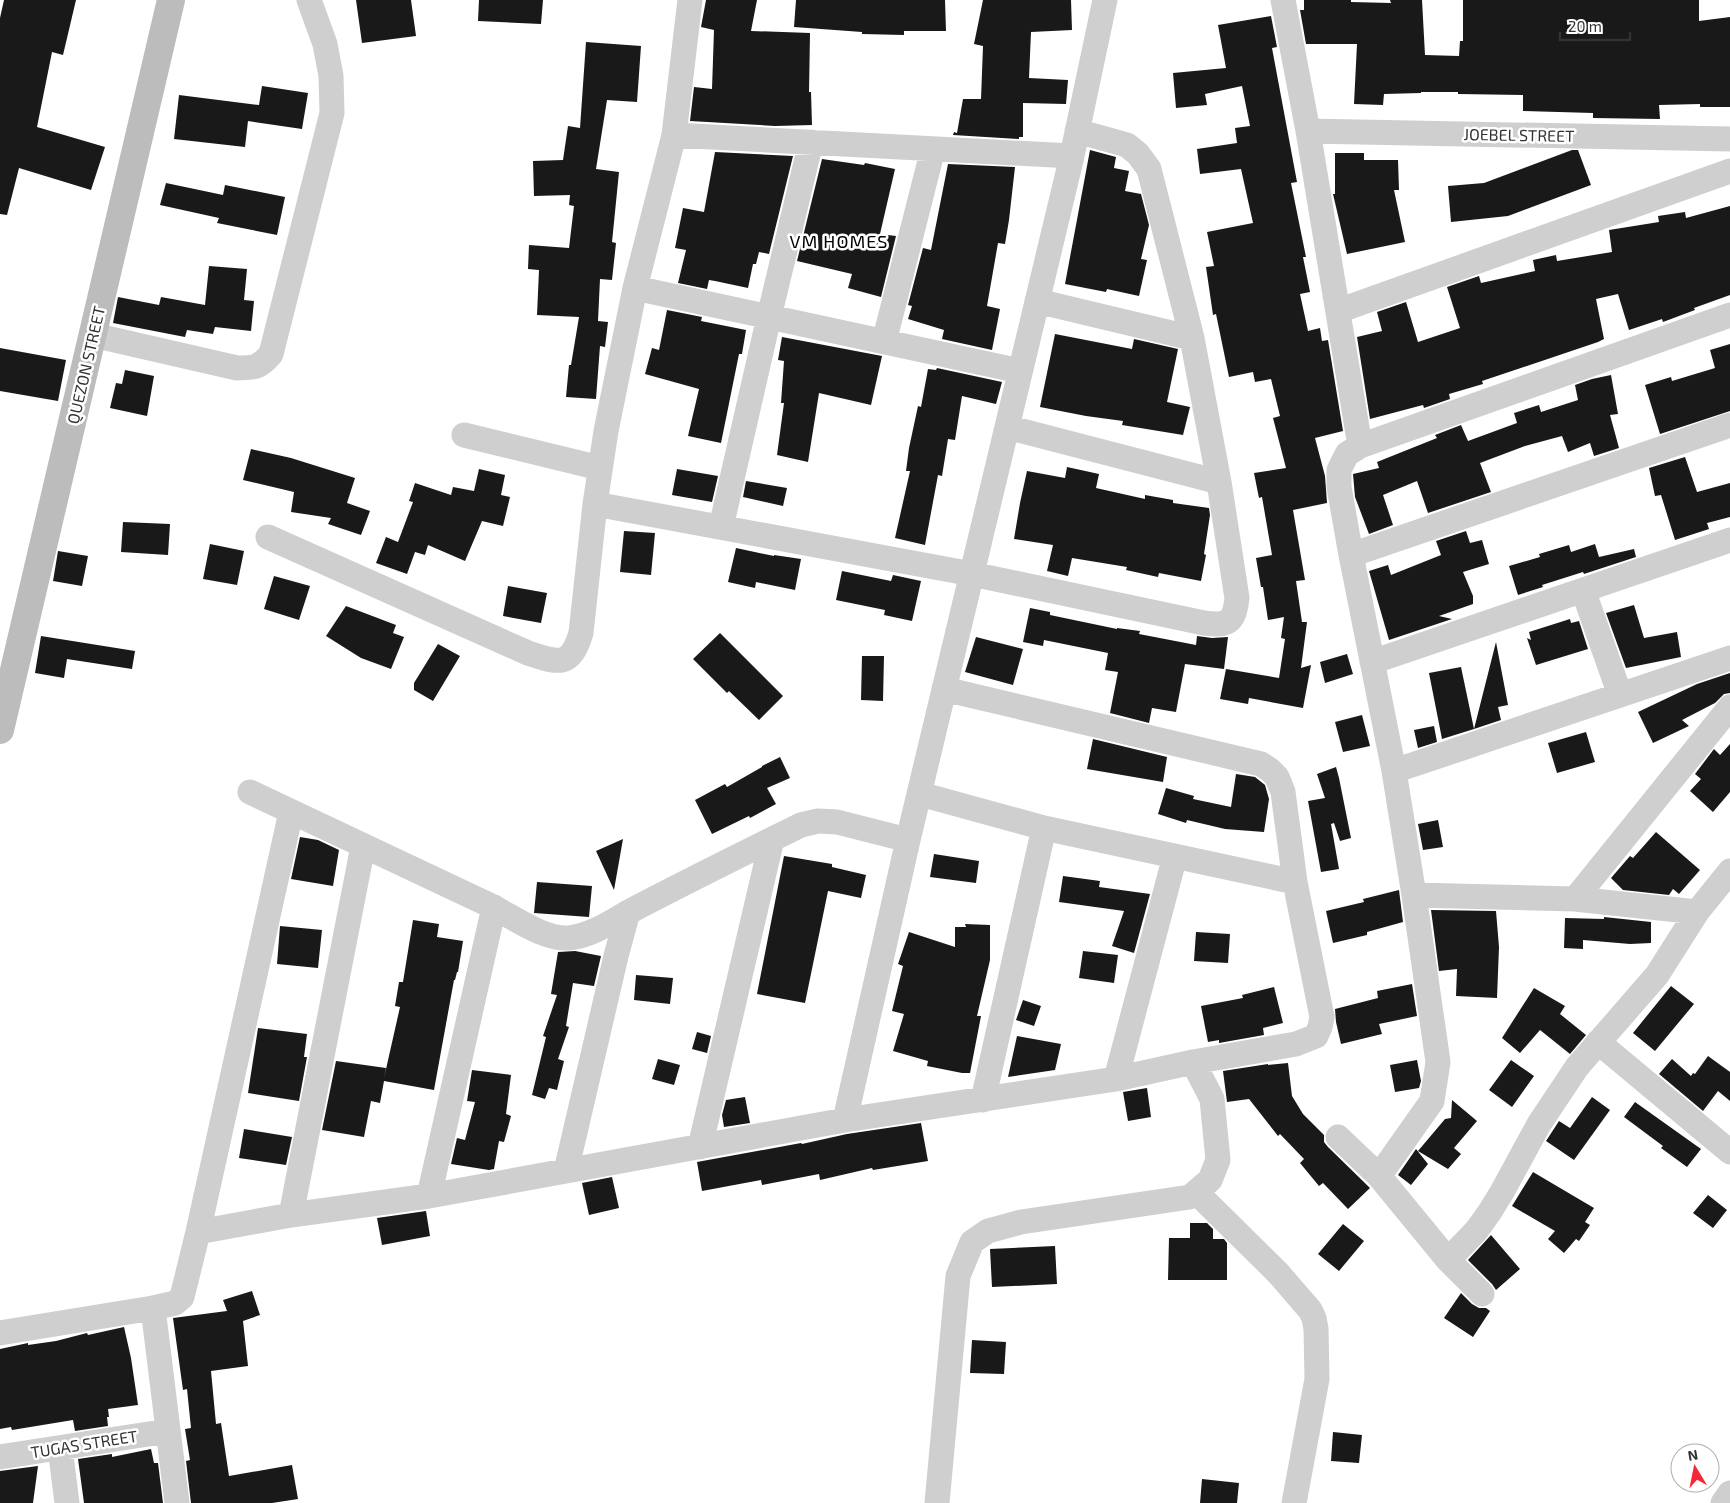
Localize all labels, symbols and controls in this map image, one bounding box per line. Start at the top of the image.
scale bar [1560,10,1630,42]
text: 20 m [1568,17,1602,35]
street label: JOEBEL STREET [1463,124,1575,145]
district label: VM HOMES [790,230,888,252]
street label: QUEZON STREET [63,304,109,426]
street label: TUGAS STREET [29,1426,139,1461]
north arrow [1670,1443,1720,1493]
text: N [1686,1445,1699,1464]

